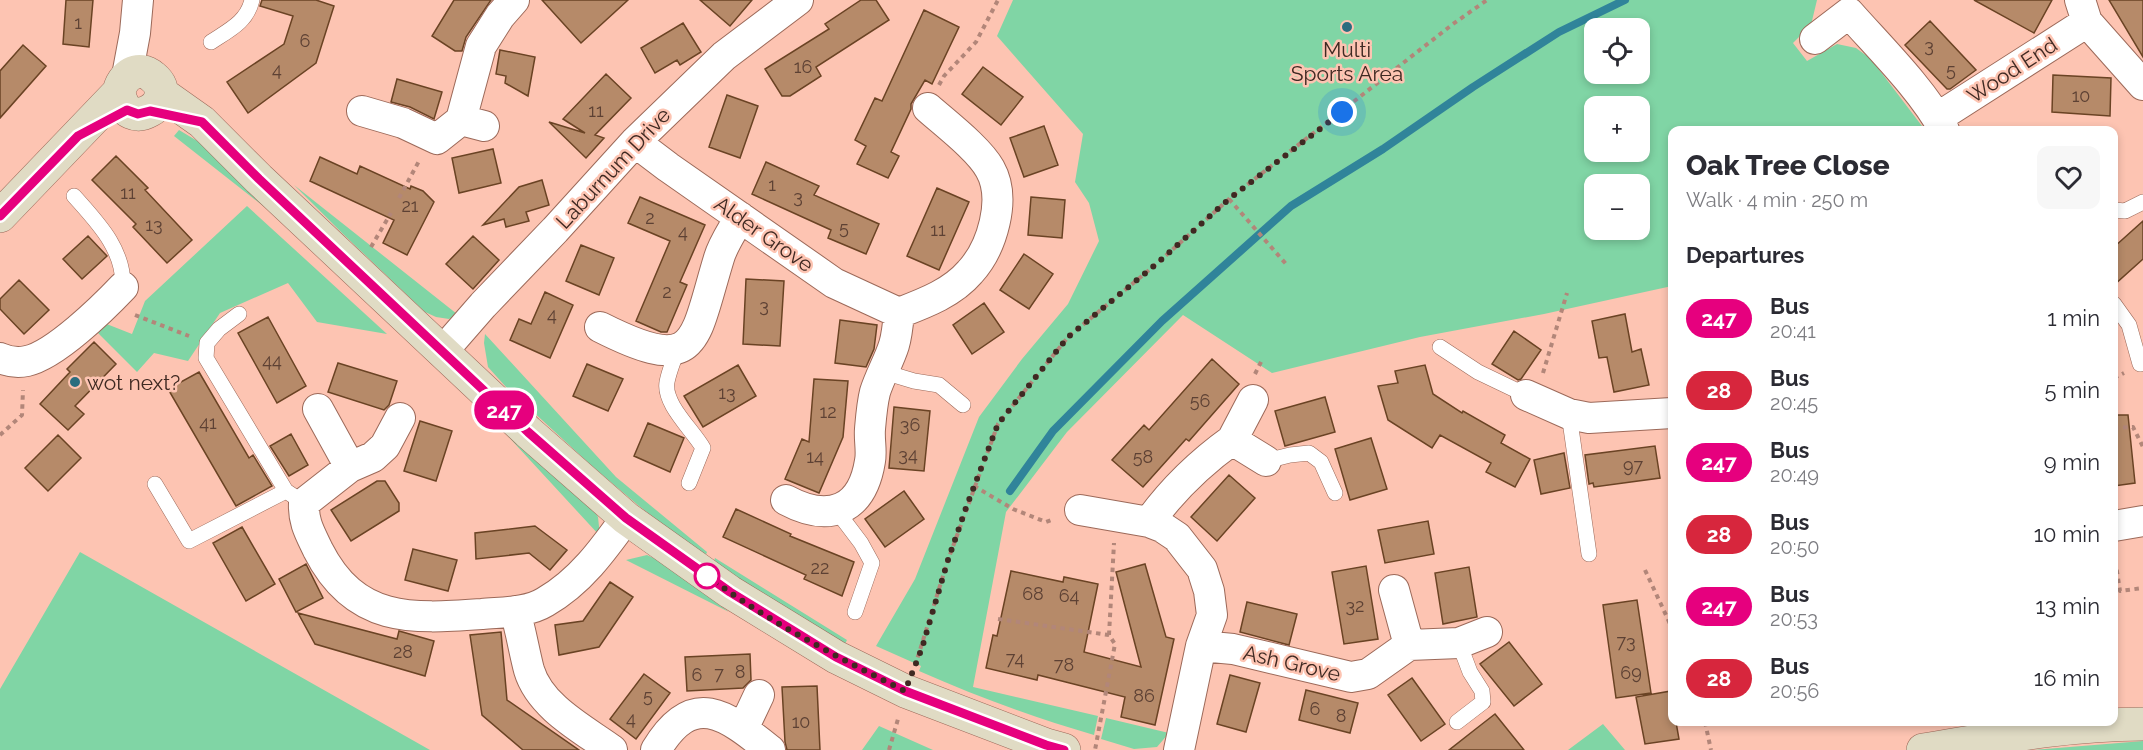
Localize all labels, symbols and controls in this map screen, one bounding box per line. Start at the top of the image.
house number: 1 [74,12,82,33]
map controls [1584,18,1650,240]
button: locate [1584,18,1650,84]
marker: Multi Sports Area [1340,20,1354,34]
house number: 6 [300,30,311,51]
street label: Wood End [1962,32,2062,108]
house number: 3 [1924,35,1934,56]
place label: Multi Sports Area [1291,37,1403,86]
house number: 16 [794,56,812,77]
house number: 4 [272,59,282,80]
house number: 5 [1946,59,1956,80]
house number: 10 [2072,85,2090,106]
button: + [1584,96,1650,162]
your location [1327,97,1357,127]
house number: 11 [588,100,604,121]
street label: Laburnum Drive [551,102,675,234]
button: heart [2037,146,2100,209]
text: Oak Tree Close [1686,149,1890,182]
house number: 1 [768,174,776,195]
button: − [1584,174,1650,240]
house number: 11 [120,182,136,203]
house number: 3 [793,186,803,207]
text: Walk · 4 min · 250 m [1686,188,1868,212]
street label: Alder Grove [710,191,818,277]
house number: 21 [401,195,419,216]
house number: 2 [645,207,655,228]
house number: 13 [145,214,163,235]
house number: 5 [839,217,849,238]
house number: 11 [930,219,946,240]
house number: 4 [678,221,688,242]
text: Departures [1686,242,1804,268]
house number: 2 [662,281,672,302]
text: Bus [1770,293,1809,319]
house number: 3 [759,295,769,316]
house number: 4 [547,304,557,325]
text: 1 min [2047,305,2100,331]
text: 247 [1701,306,1737,331]
text: 20:41 [1770,319,1816,343]
house number: 44 [262,350,282,371]
text: Bus [1770,365,1809,391]
place label: wot next? [87,370,180,395]
marker: wot next? [68,375,82,389]
text: 5 min [2045,377,2100,403]
text: 28 [1707,378,1731,403]
house number: 13 [718,382,736,403]
line badge: 247 [470,390,538,430]
house number: 56 [1190,390,1210,411]
text: 20:45 [1770,391,1818,415]
text: 247 [486,398,522,423]
house number: 12 [819,401,837,422]
house number: 41 [199,412,217,433]
house number: 36 [900,414,920,435]
text: Bus [1770,437,1809,463]
house number: 34 [898,444,918,465]
house number: 14 [806,446,824,467]
house number: 58 [1133,446,1153,467]
text: 9 min [2044,449,2100,475]
text: 247 [1701,450,1737,475]
house number: 97 [1623,455,1643,476]
text: 20:49 [1770,463,1819,487]
text: Bus [1770,509,1809,535]
text: 10 min [2034,521,2100,547]
text: 28 [1707,522,1731,547]
text: 20:50 [1770,535,1820,559]
house number: 22 [811,557,829,578]
unlabelled marker [694,563,720,589]
text: Bus [1770,581,1809,607]
house number: 68 [1022,583,1044,604]
house number: 64 [1059,585,1080,606]
text: 13 min [2035,593,2100,619]
text: 247 [1701,594,1737,619]
house number: 32 [1346,595,1365,616]
text: 20:53 [1770,607,1818,631]
house number: 73 [1616,631,1636,652]
street label: Ash Grove [1241,640,1343,686]
house number: 28 [393,641,413,662]
house number: 74 [1006,648,1024,669]
text: Bus [1770,653,1809,679]
house number: 78 [1054,654,1074,675]
house number: 8 [735,661,745,682]
house number: 69 [1620,662,1642,683]
house number: 7 [714,663,724,684]
house number: 6 [692,664,703,685]
text: 16 min [2034,665,2100,691]
text: 28 [1707,666,1731,691]
text: 20:56 [1770,679,1819,703]
house number: 5 [643,685,653,706]
house number: 86 [1133,685,1155,706]
house number: 6 [1310,698,1321,719]
house number: 8 [1336,705,1346,726]
house number: 4 [626,708,636,729]
house number: 10 [792,711,810,732]

